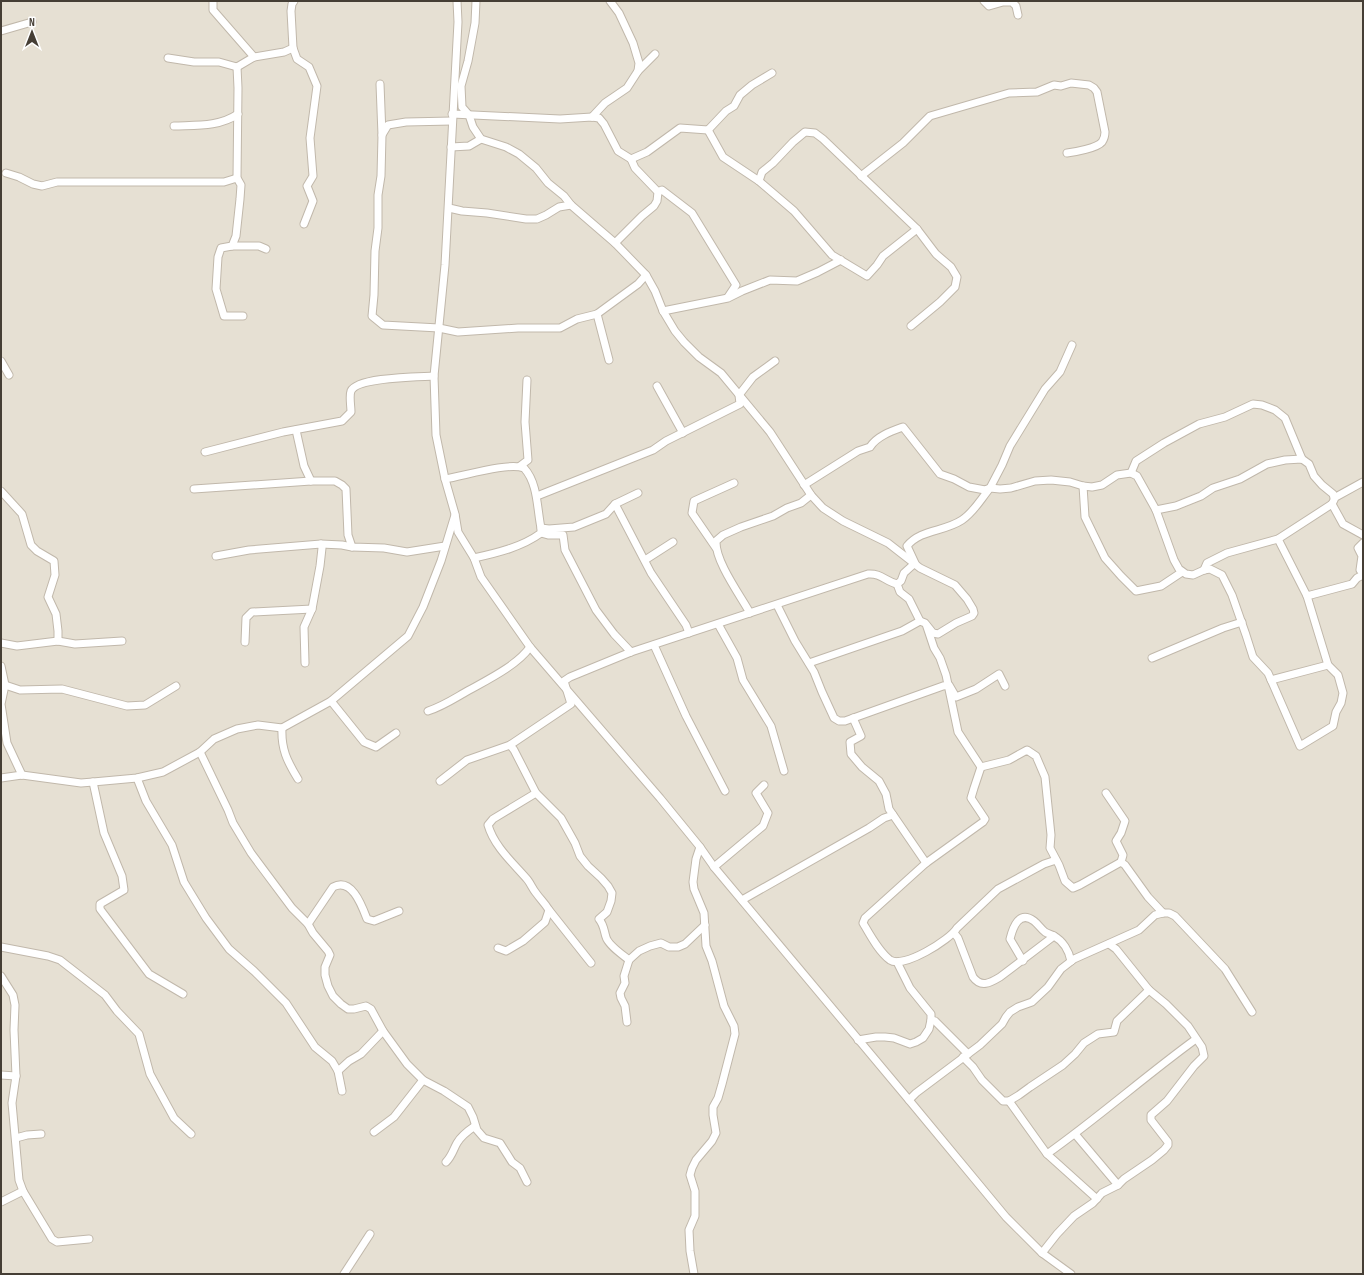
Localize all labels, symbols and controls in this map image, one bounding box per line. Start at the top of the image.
north arrow [12,12,52,52]
text: N [29,16,35,29]

